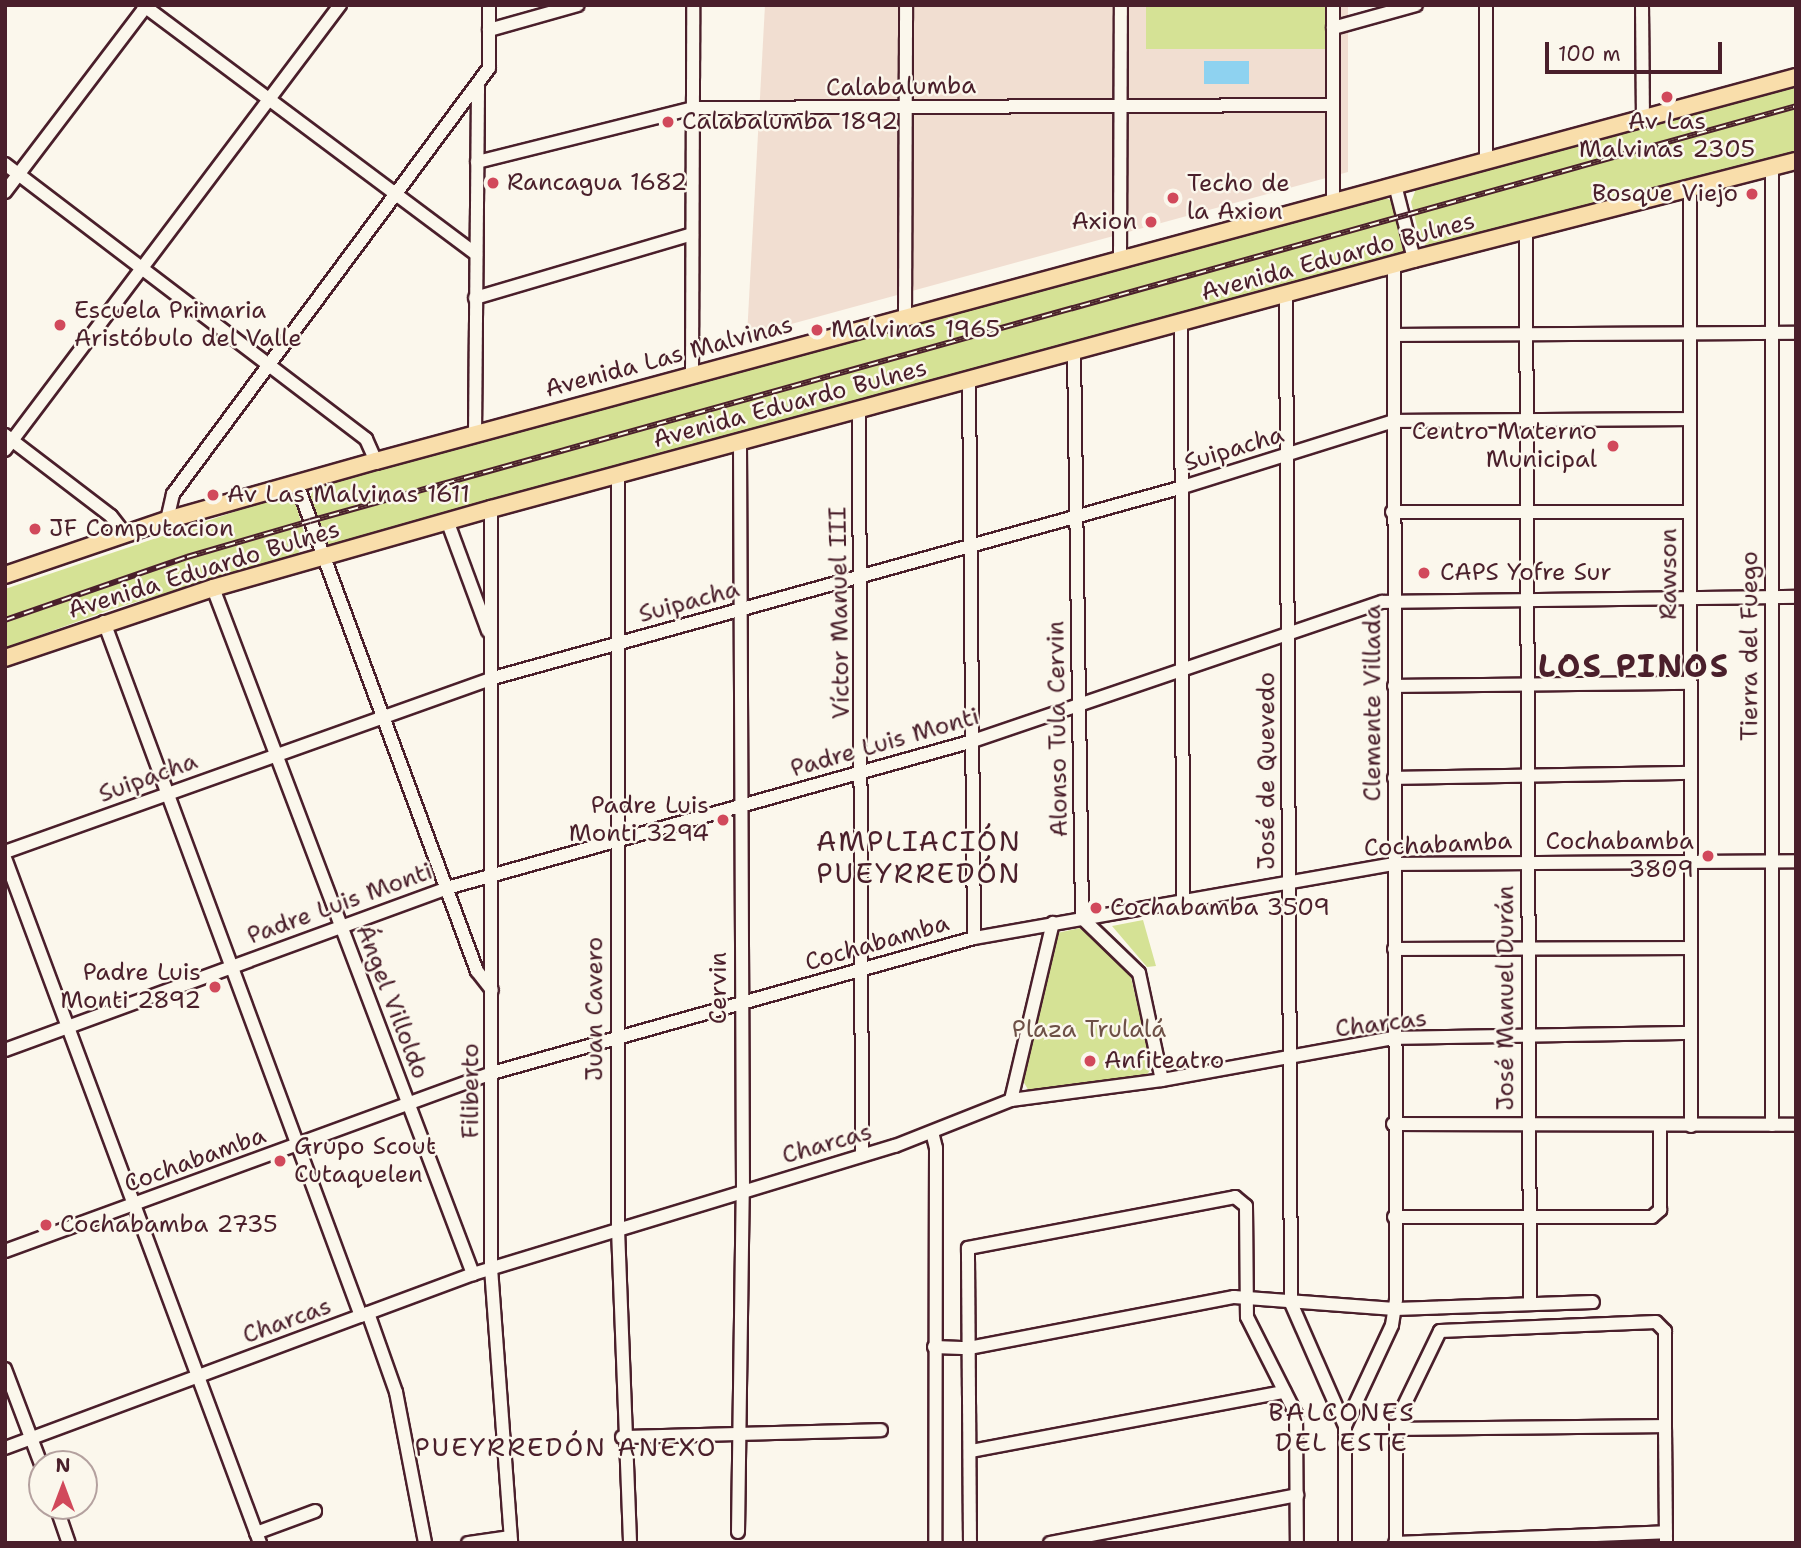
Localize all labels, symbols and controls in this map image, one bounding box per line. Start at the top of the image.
scale bar [1549,28,1726,72]
text: 100 m [1558,40,1621,68]
street label: Calabalumba [826,71,976,103]
marker: Av Las Malvinas 2305 [1659,89,1675,105]
place label: Calabalumba 1892 [682,108,898,136]
place label: Av Las Malvinas 2305 [1579,108,1755,164]
marker: Calabalumba 1892 [660,114,676,130]
place label: Rancagua 1682 [507,169,687,197]
place label: Techo de la Axion [1187,170,1290,226]
marker: Rancagua 1682 [485,175,501,191]
place label: Bosque Viejo [1592,180,1738,208]
marker: Bosque Viejo [1744,186,1760,202]
marker: Techo de la Axion [1165,190,1181,206]
street label: Avenida Eduardo Bulnes [1198,207,1478,307]
place label: Axion [1071,208,1137,236]
marker: Axion [1143,214,1159,230]
place label: Escuela Primaria Aristóbulo del Valle [74,297,302,353]
street label: Avenida Las Malvinas [542,310,796,404]
place label: Malvinas 1965 [831,316,1000,344]
marker: Escuela Primaria Aristóbulo del Valle [52,317,68,333]
marker: Malvinas 1965 [809,322,825,338]
street label: Avenida Eduardo Bulnes [650,354,930,454]
place label: Centro Materno Municipal [1412,418,1597,474]
street label: Suipacha [1181,420,1287,478]
marker: Centro Materno Municipal [1603,436,1623,456]
place label: Av Las Malvinas 1611 [227,481,470,509]
marker: Av Las Malvinas 1611 [205,487,221,503]
street label: Víctor Manuel III [824,506,856,720]
place label: JF Computacion [49,515,234,543]
street label: Avenida Eduardo Bulnes [65,515,343,625]
marker: JF Computacion [27,521,43,537]
street label: Rawson [1655,528,1683,620]
street label: Tierra del Fuego [1736,551,1764,741]
place label: CAPS Yofre Sur [1440,559,1612,587]
marker: CAPS Yofre Sur [1414,563,1434,583]
street label: Suipacha [636,575,742,629]
street label: Clemente Villada [1359,605,1387,801]
street label: Alonso Tula Cervin [1042,621,1074,837]
district label: LOS PINOS [1539,647,1729,685]
street label: José de Quevedo [1253,672,1281,870]
street label: Padre Luis Monti [787,702,983,784]
street label: Suipacha [95,747,201,809]
place label: Padre Luis Monti 3294 [569,792,709,848]
marker: Padre Luis Monti 3294 [715,812,731,828]
district label: AMPLIACIÓN PUEYRREDÓN [817,824,1021,890]
street label: Cochabamba [1363,827,1513,863]
place label: Cochabamba 3809 [1546,828,1694,884]
marker: Cochabamba 3809 [1700,848,1716,864]
street label: Padre Luis Monti [243,857,437,951]
street label: José Manuel Durán [1492,885,1520,1111]
place label: Cochabamba 3509 [1110,894,1330,922]
marker: Cochabamba 3509 [1088,900,1104,916]
street label: Cochabamba [802,909,952,977]
street label: Ángel Villoldo [349,921,435,1083]
street label: Juan Cavero [581,937,609,1081]
street label: Cervin [705,952,733,1024]
place label: Padre Luis Monti 2892 [60,959,201,1015]
marker: Padre Luis Monti 2892 [207,979,223,995]
street label: Charcas [1334,1004,1428,1044]
park label: Plaza Trulalá [1012,1016,1166,1044]
street label: Filiberto [457,1043,485,1139]
place label: Anfiteatro [1104,1047,1224,1075]
marker: Anfiteatro [1082,1053,1098,1069]
street label: Charcas [779,1117,875,1171]
street label: Cochabamba [120,1121,270,1199]
place label: Grupo Scout Cutaquelen [294,1133,436,1189]
marker: Grupo Scout Cutaquelen [272,1153,288,1169]
place label: Cochabamba 2735 [60,1211,278,1239]
marker: Cochabamba 2735 [38,1217,54,1233]
street label: Charcas [239,1292,335,1350]
district label: BALCONES DEL ESTE [1269,1396,1415,1458]
district label: PUEYRREDÓN ANEXO [417,1431,715,1463]
north arrow [28,1450,98,1520]
text: N [55,1453,71,1478]

